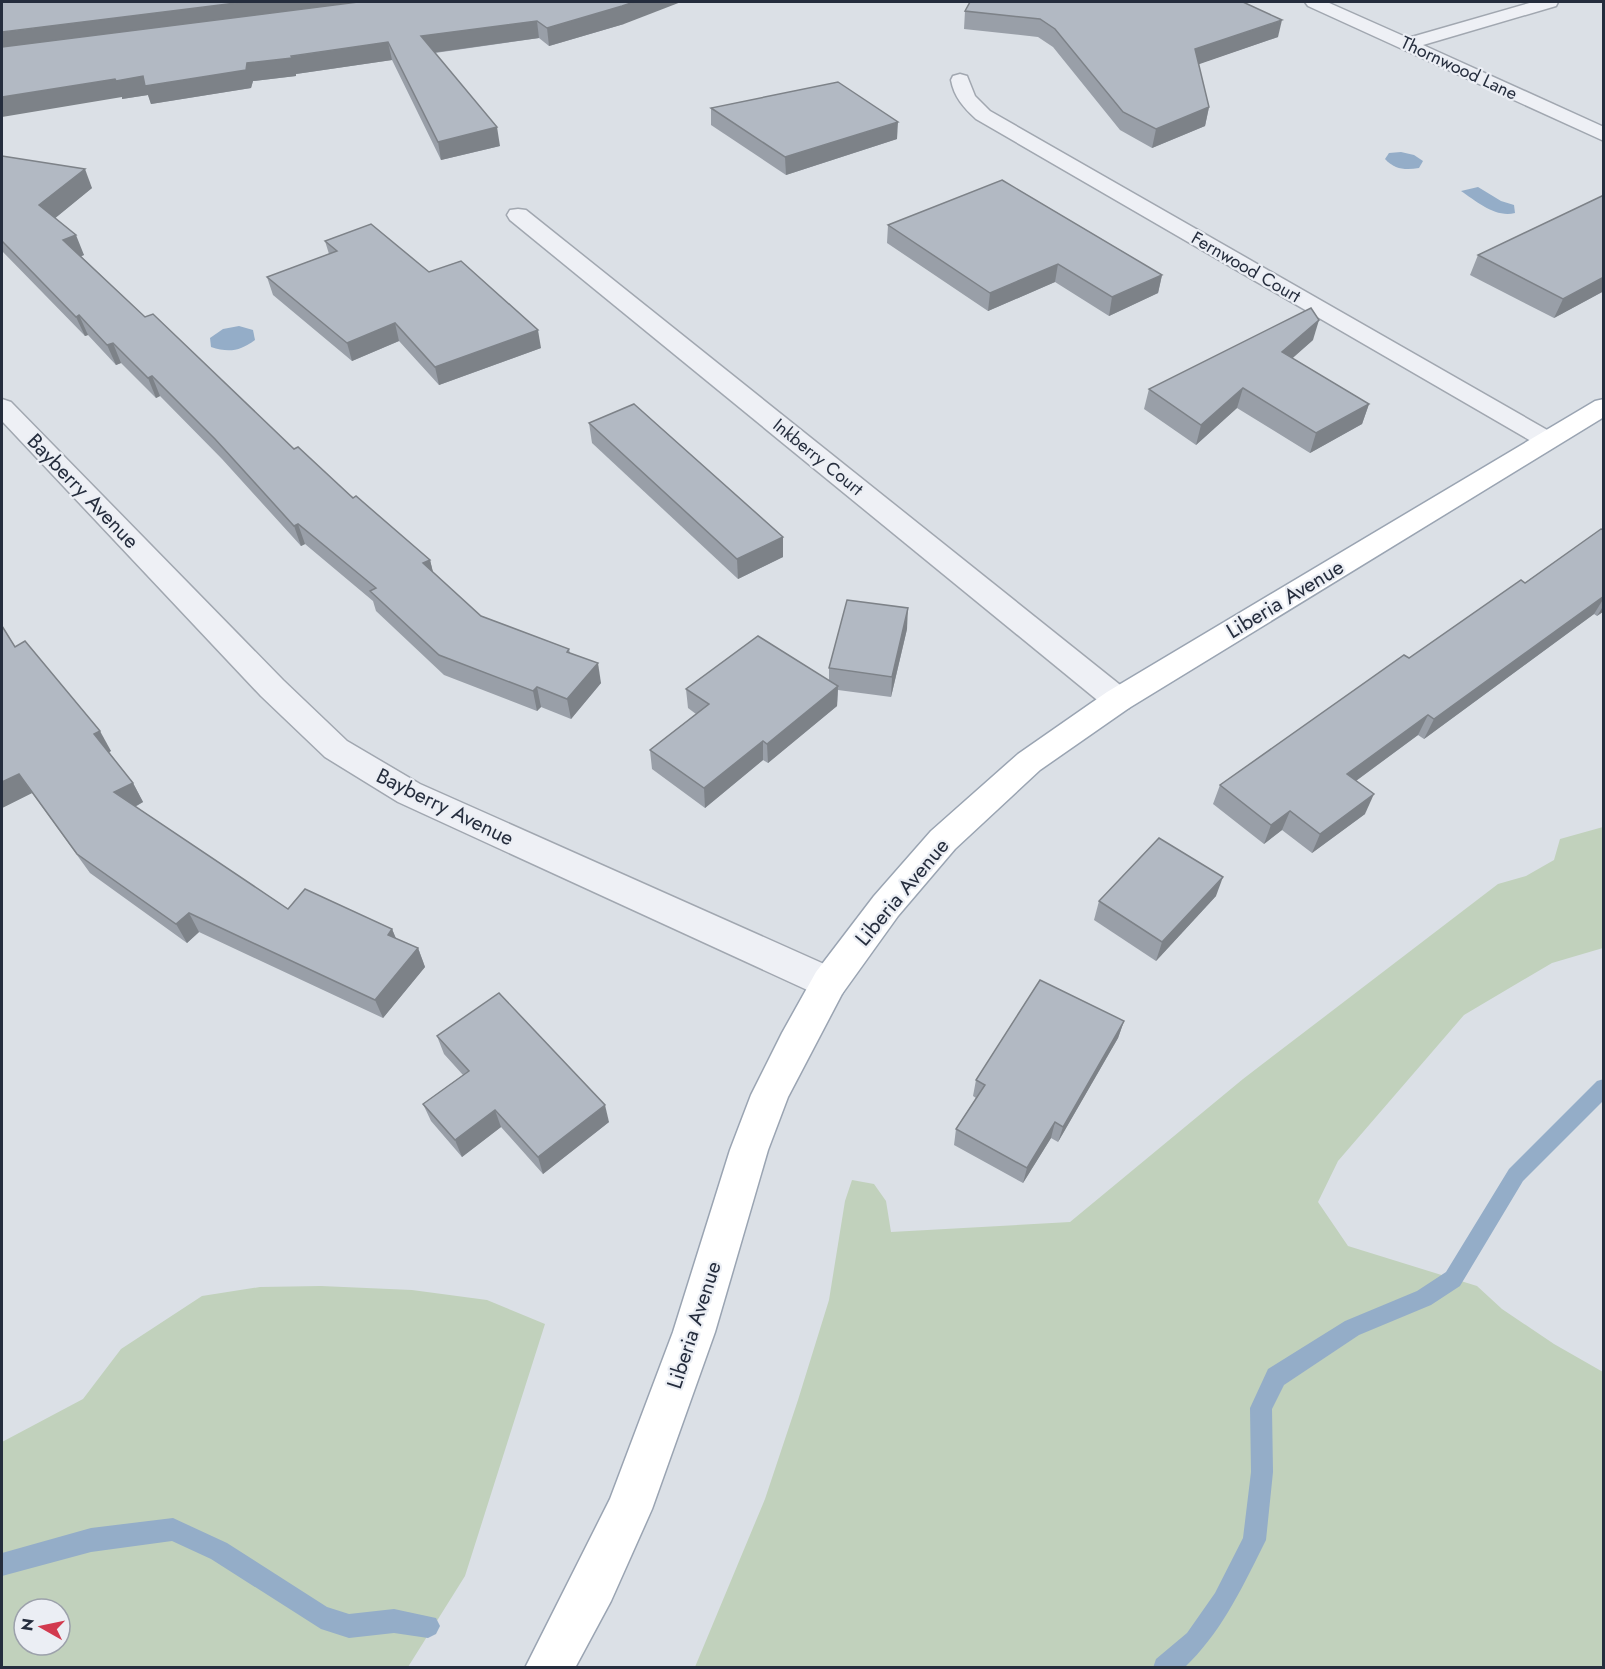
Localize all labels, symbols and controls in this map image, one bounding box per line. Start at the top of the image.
street label: Thornwood Lane [1396,30,1522,106]
street label: Fernwood Court [1186,225,1306,309]
street label: Inkberry Court [767,412,869,502]
street label: Bayberry Avenue [20,427,146,555]
street label: Liberia Avenue [1221,552,1350,646]
street label: Bayberry Avenue [371,761,519,853]
street label: Liberia Avenue [848,832,956,952]
street label: Liberia Avenue [659,1257,729,1392]
north arrow [12,1597,72,1657]
text: N [15,1617,40,1633]

